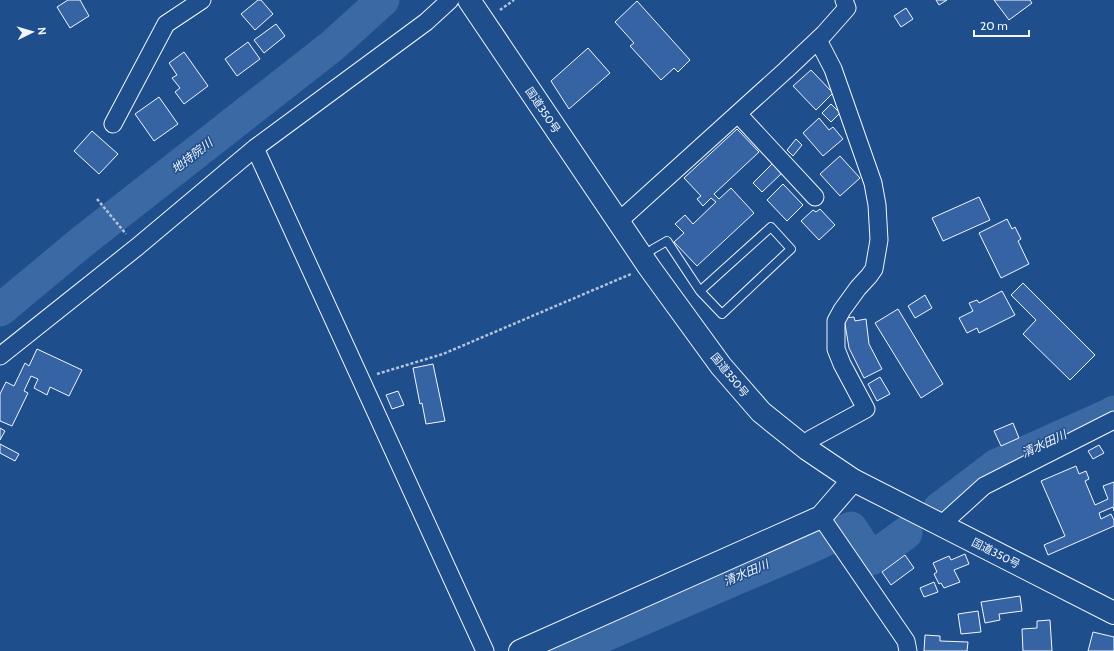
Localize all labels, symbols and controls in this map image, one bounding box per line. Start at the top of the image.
north arrow [12,12,52,52]
scale bar [974,12,1029,38]
text: 20 m [980,18,1008,33]
text: N [35,27,49,36]
street label: 国道350号 [522,84,564,136]
water label: 地持院川 [168,134,217,176]
street label: 国道350号 [708,350,752,400]
water label: 清水田川 [1019,426,1071,460]
street label: 国道350号 [969,535,1023,571]
water label: 清水田川 [721,555,773,589]

